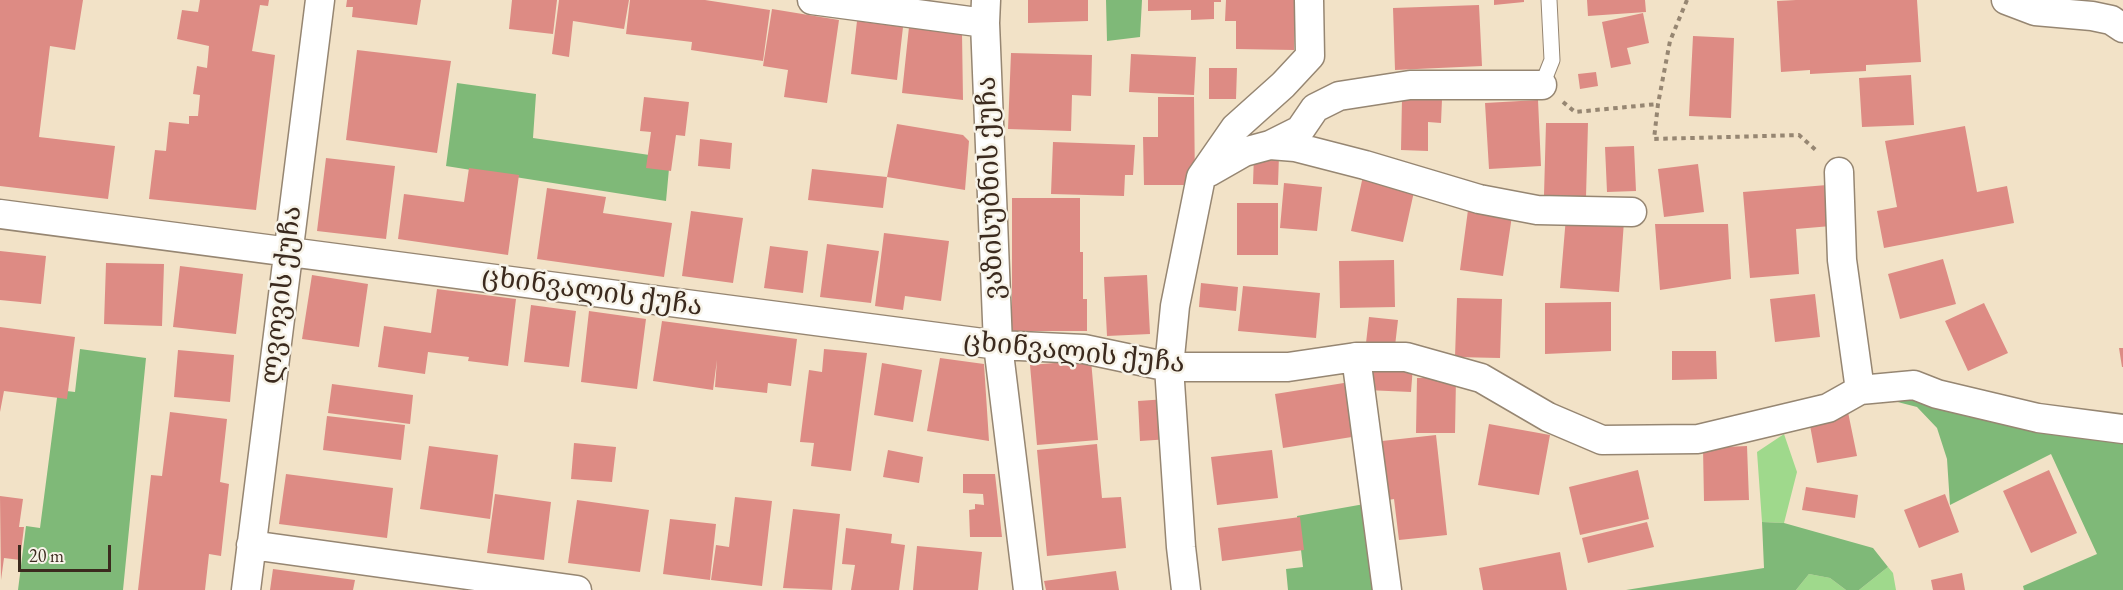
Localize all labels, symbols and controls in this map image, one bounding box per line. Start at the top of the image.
street label: ვაზისუბნის ქუჩა [971,76,1011,300]
street label: ლვოვის ქუჩა [255,204,309,386]
street label: ცხინვალის ქუჩა [480,260,704,324]
street label: ცხინვალის ქუჩა [962,325,1186,381]
scale bar [21,533,114,571]
text: 20 m [29,544,64,567]

